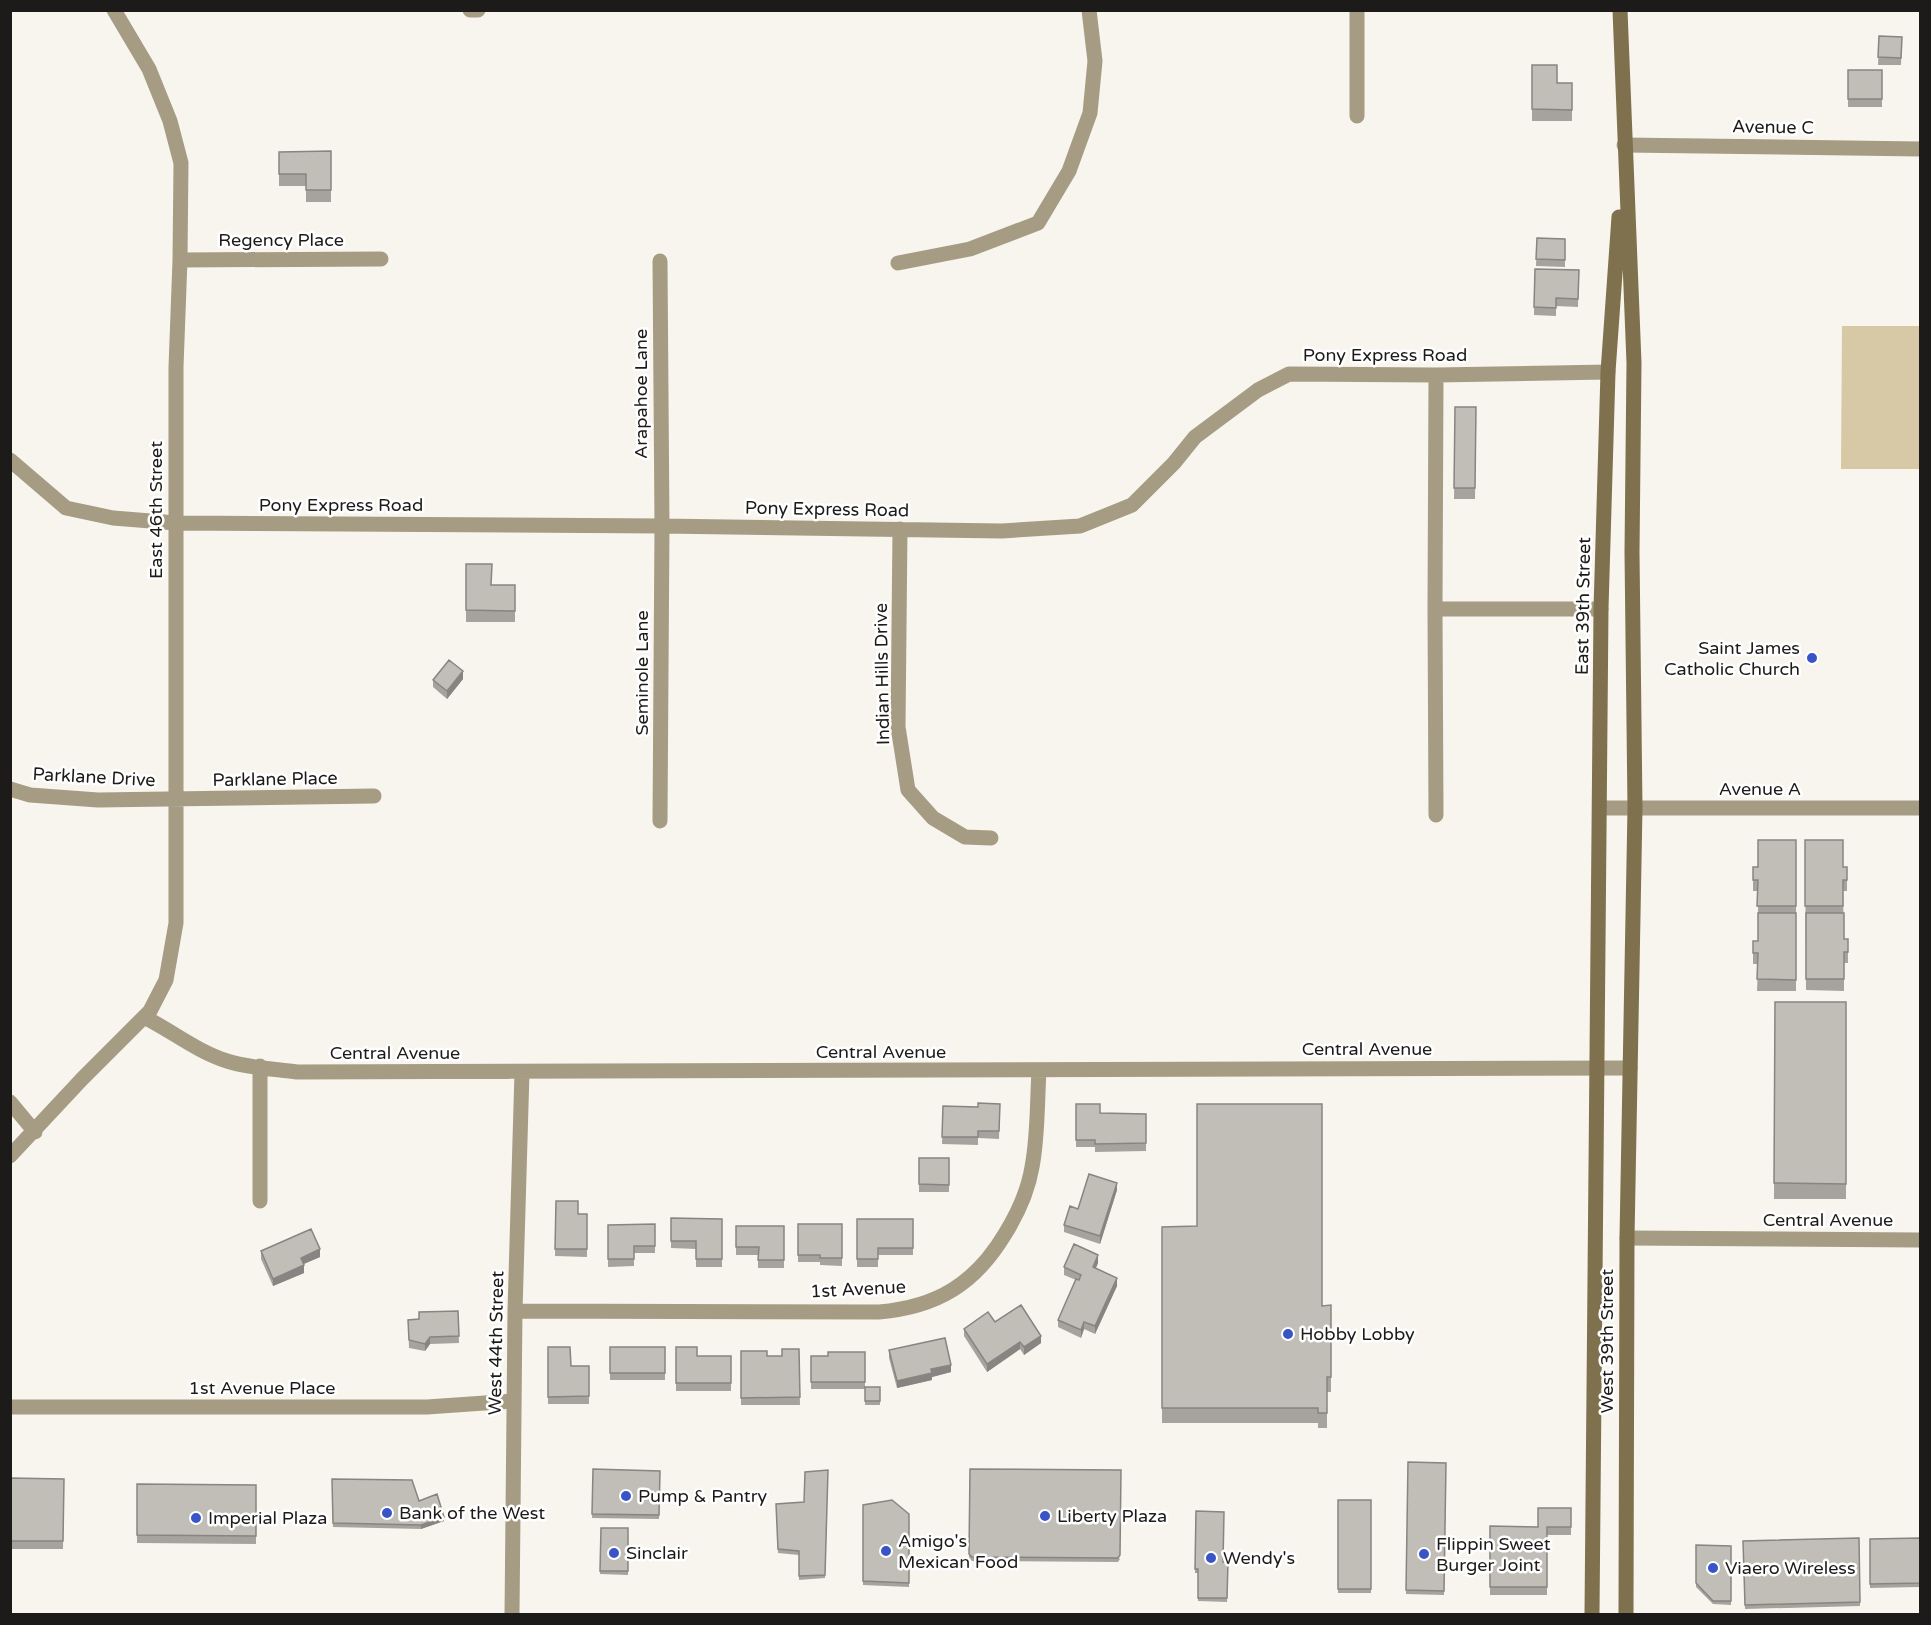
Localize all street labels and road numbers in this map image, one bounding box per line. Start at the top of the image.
street label: Avenue C [1732,115,1814,139]
street label: Regency Place [218,229,344,251]
street label: Arapahoe Lane [630,329,652,459]
street label: Pony Express Road [1303,344,1467,366]
street label: East 46th Street [145,441,167,579]
street label: Pony Express Road [259,494,423,516]
street label: Pony Express Road [745,497,909,521]
street label: East 39th Street [1571,537,1595,675]
street label: Indian Hills Drive [870,603,894,745]
street label: Seminole Lane [631,610,653,736]
street label: Parklane Drive [32,763,156,791]
street label: Parklane Place [212,767,338,791]
street label: Avenue A [1719,778,1801,800]
street label: Central Avenue [1302,1038,1432,1060]
street label: Central Avenue [816,1041,946,1063]
street label: Central Avenue [330,1042,460,1064]
street label: Central Avenue [1763,1209,1893,1231]
street label: West 39th Street [1596,1269,1618,1413]
street label: West 44th Street [484,1271,508,1415]
street label: 1st Avenue [810,1276,906,1302]
street label: 1st Avenue Place [189,1377,335,1399]

